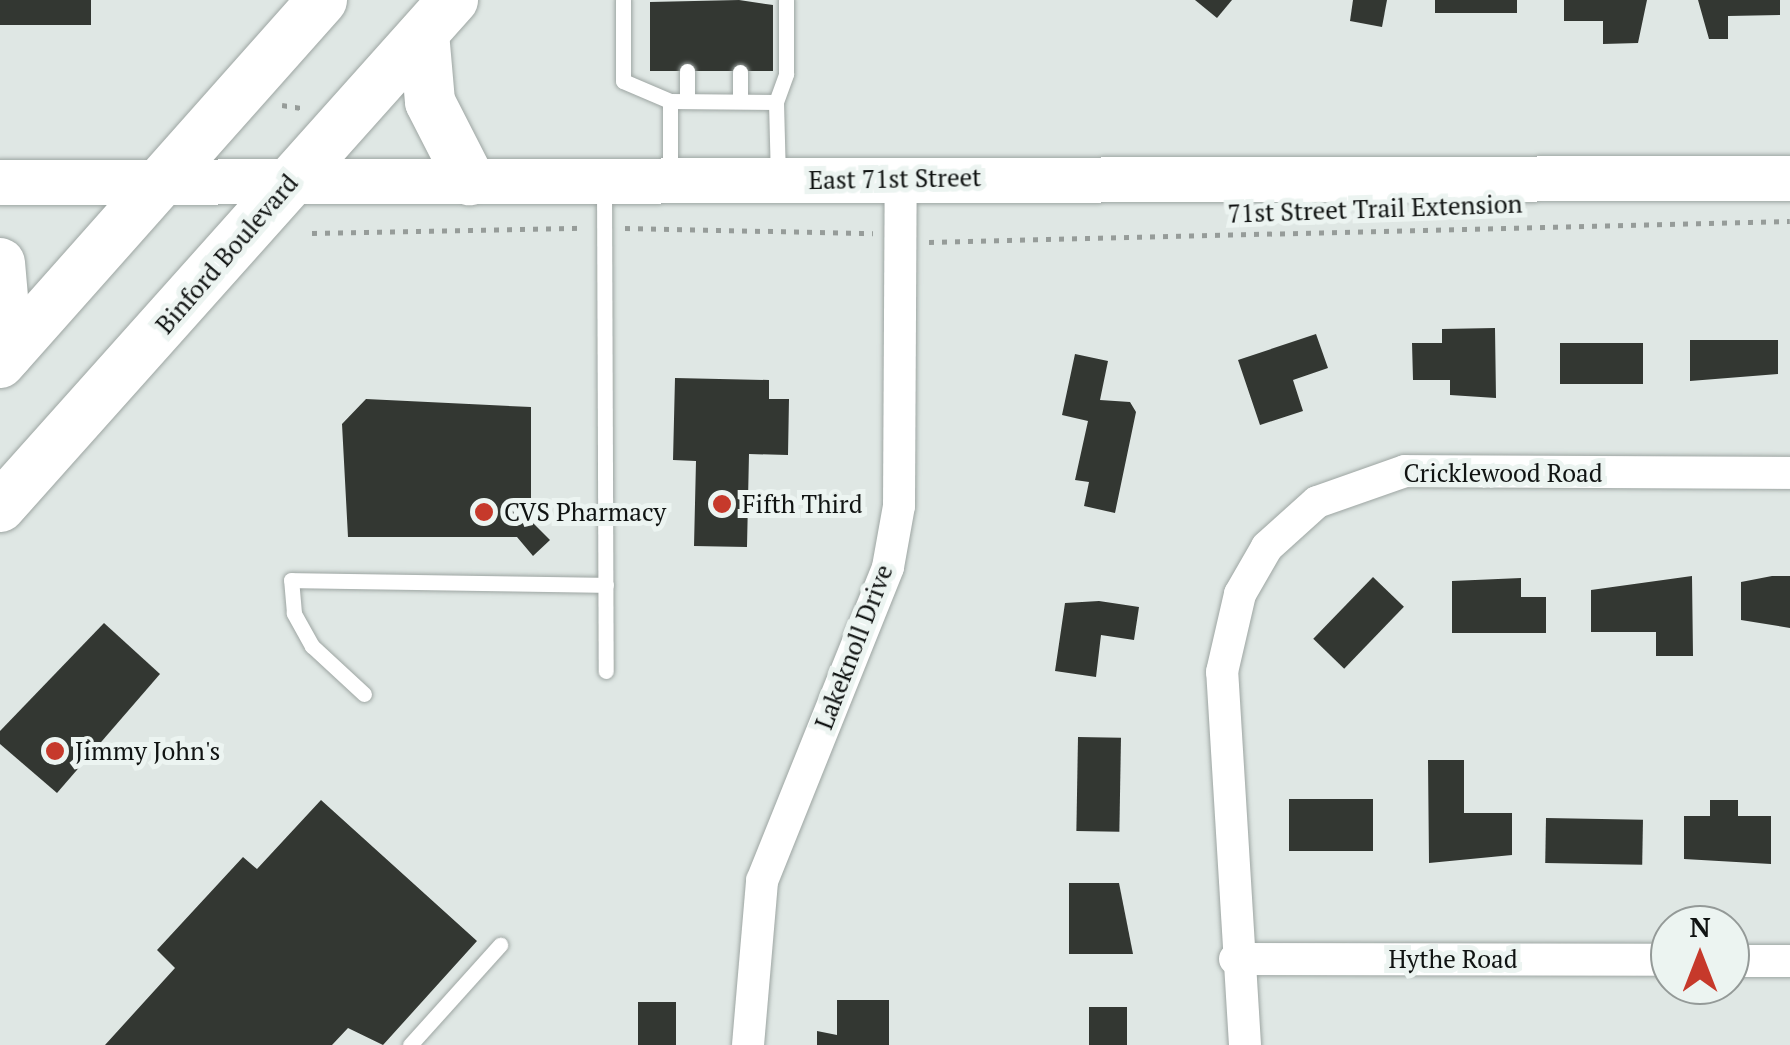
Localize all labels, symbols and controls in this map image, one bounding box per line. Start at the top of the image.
street label: East 71st Street [808,162,982,196]
street label: Binford Boulevard [150,168,304,340]
street label: 71st Street Trail Extension [1227,189,1523,229]
street label: Cricklewood Road [1403,458,1603,488]
place label: Fifth Third [742,489,863,519]
marker: Fifth Third [711,493,733,515]
place label: CVS Pharmacy [504,497,666,527]
marker: CVS Pharmacy [473,501,495,523]
street label: Lakeknoll Drive [809,560,899,734]
place label: Jimmy John's [75,736,220,766]
marker: Jimmy John's [44,740,66,762]
north arrow [1650,905,1750,1005]
text: N [1689,908,1711,945]
street label: Hythe Road [1388,944,1518,974]

